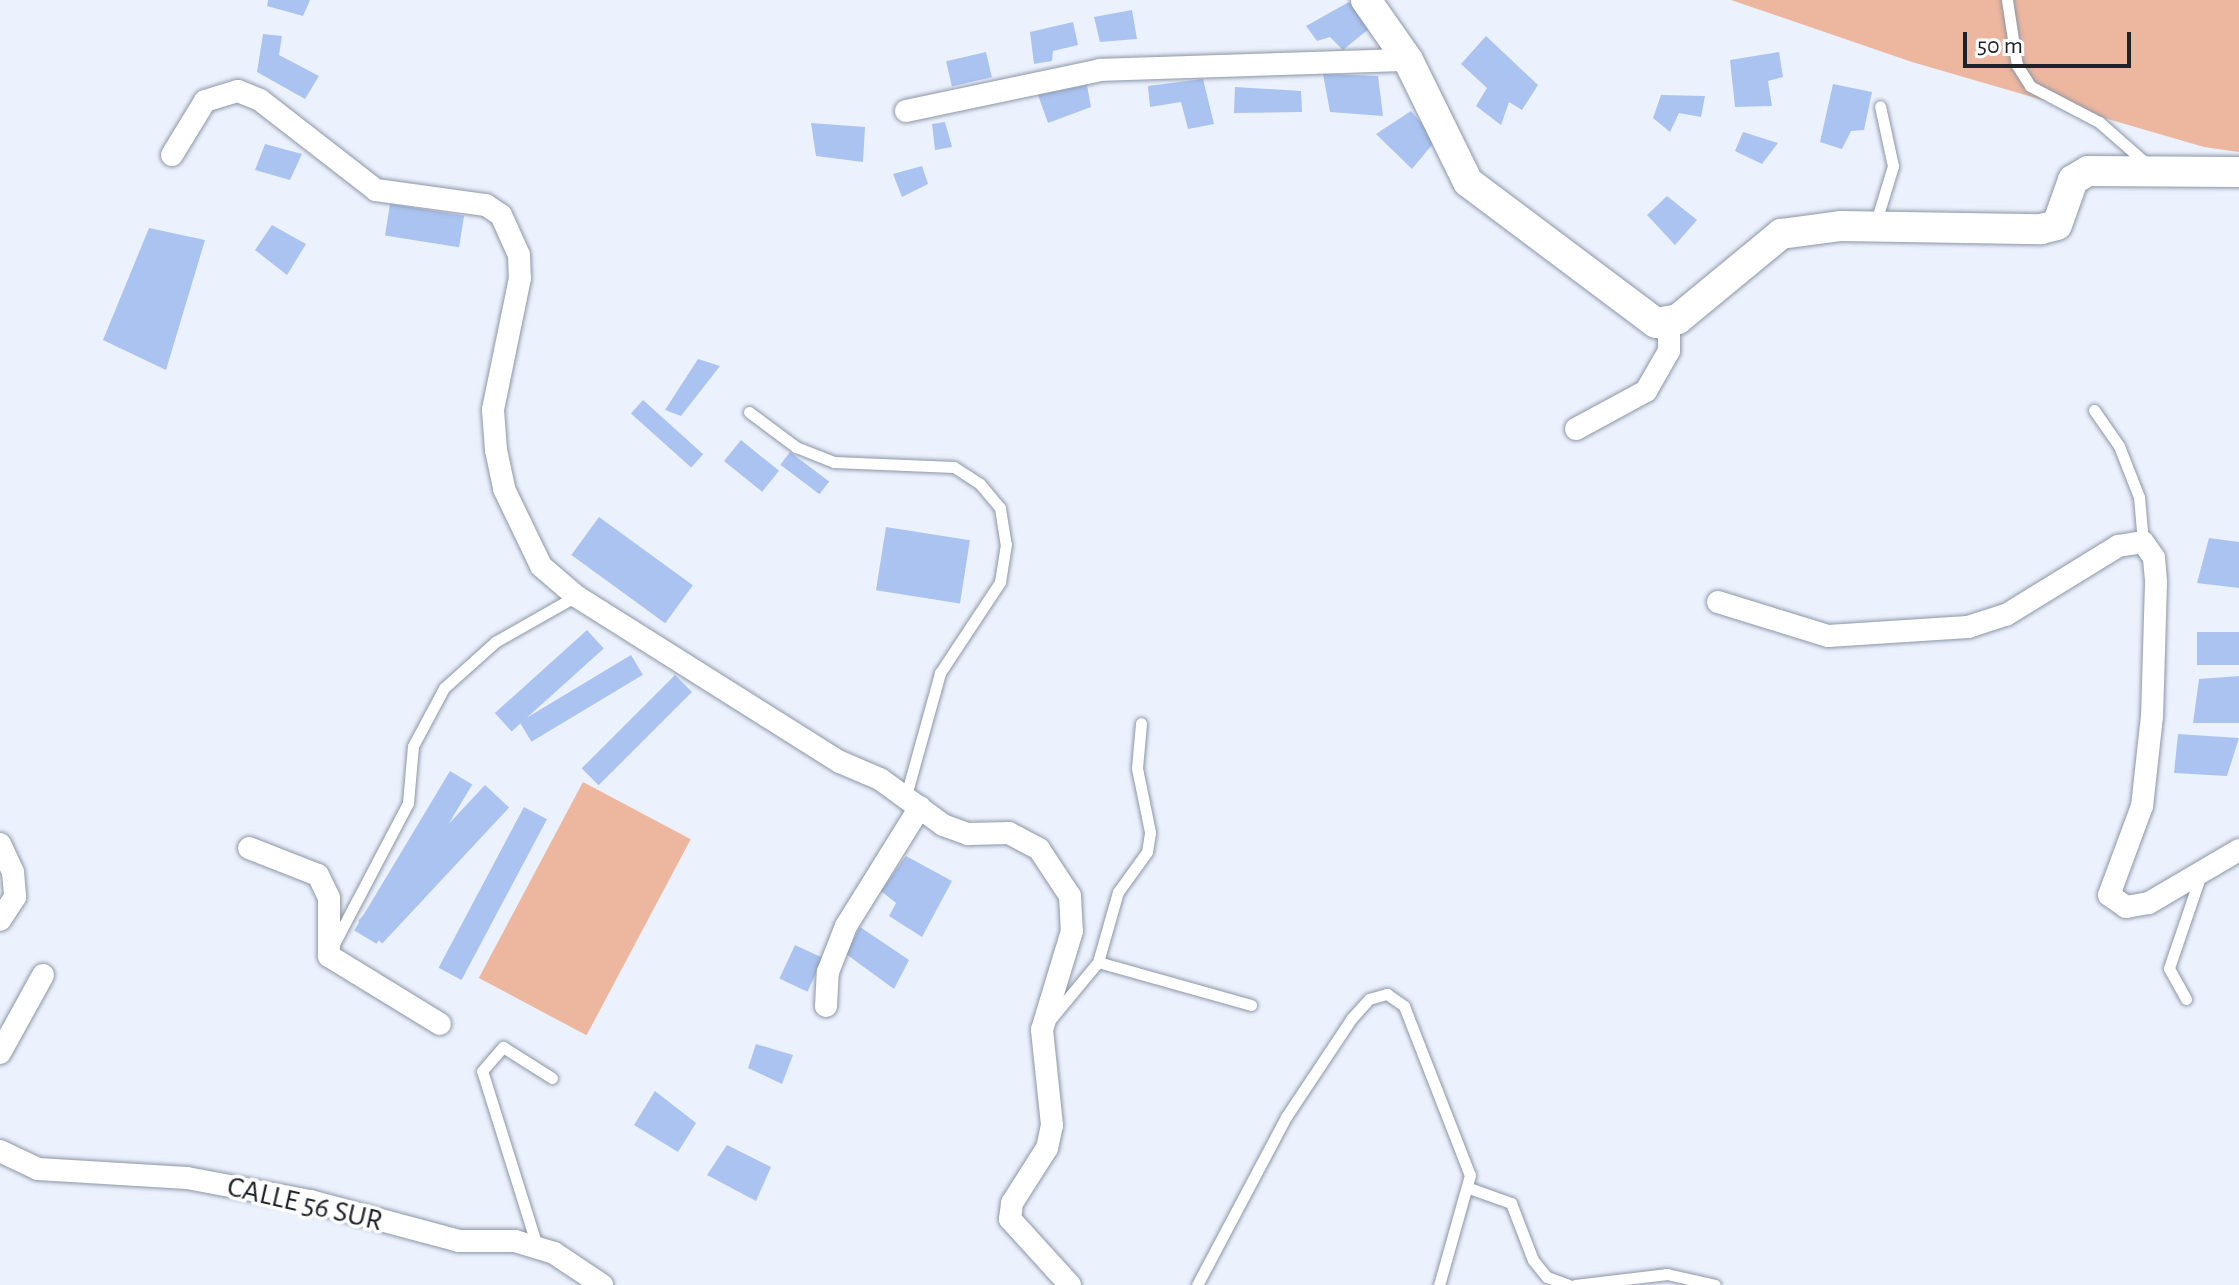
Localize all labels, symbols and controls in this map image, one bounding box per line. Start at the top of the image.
scale bar [1967,16,2135,66]
text: 50 m [1977,34,2023,58]
street label: CALLE 56 SUR [224,1169,386,1239]

